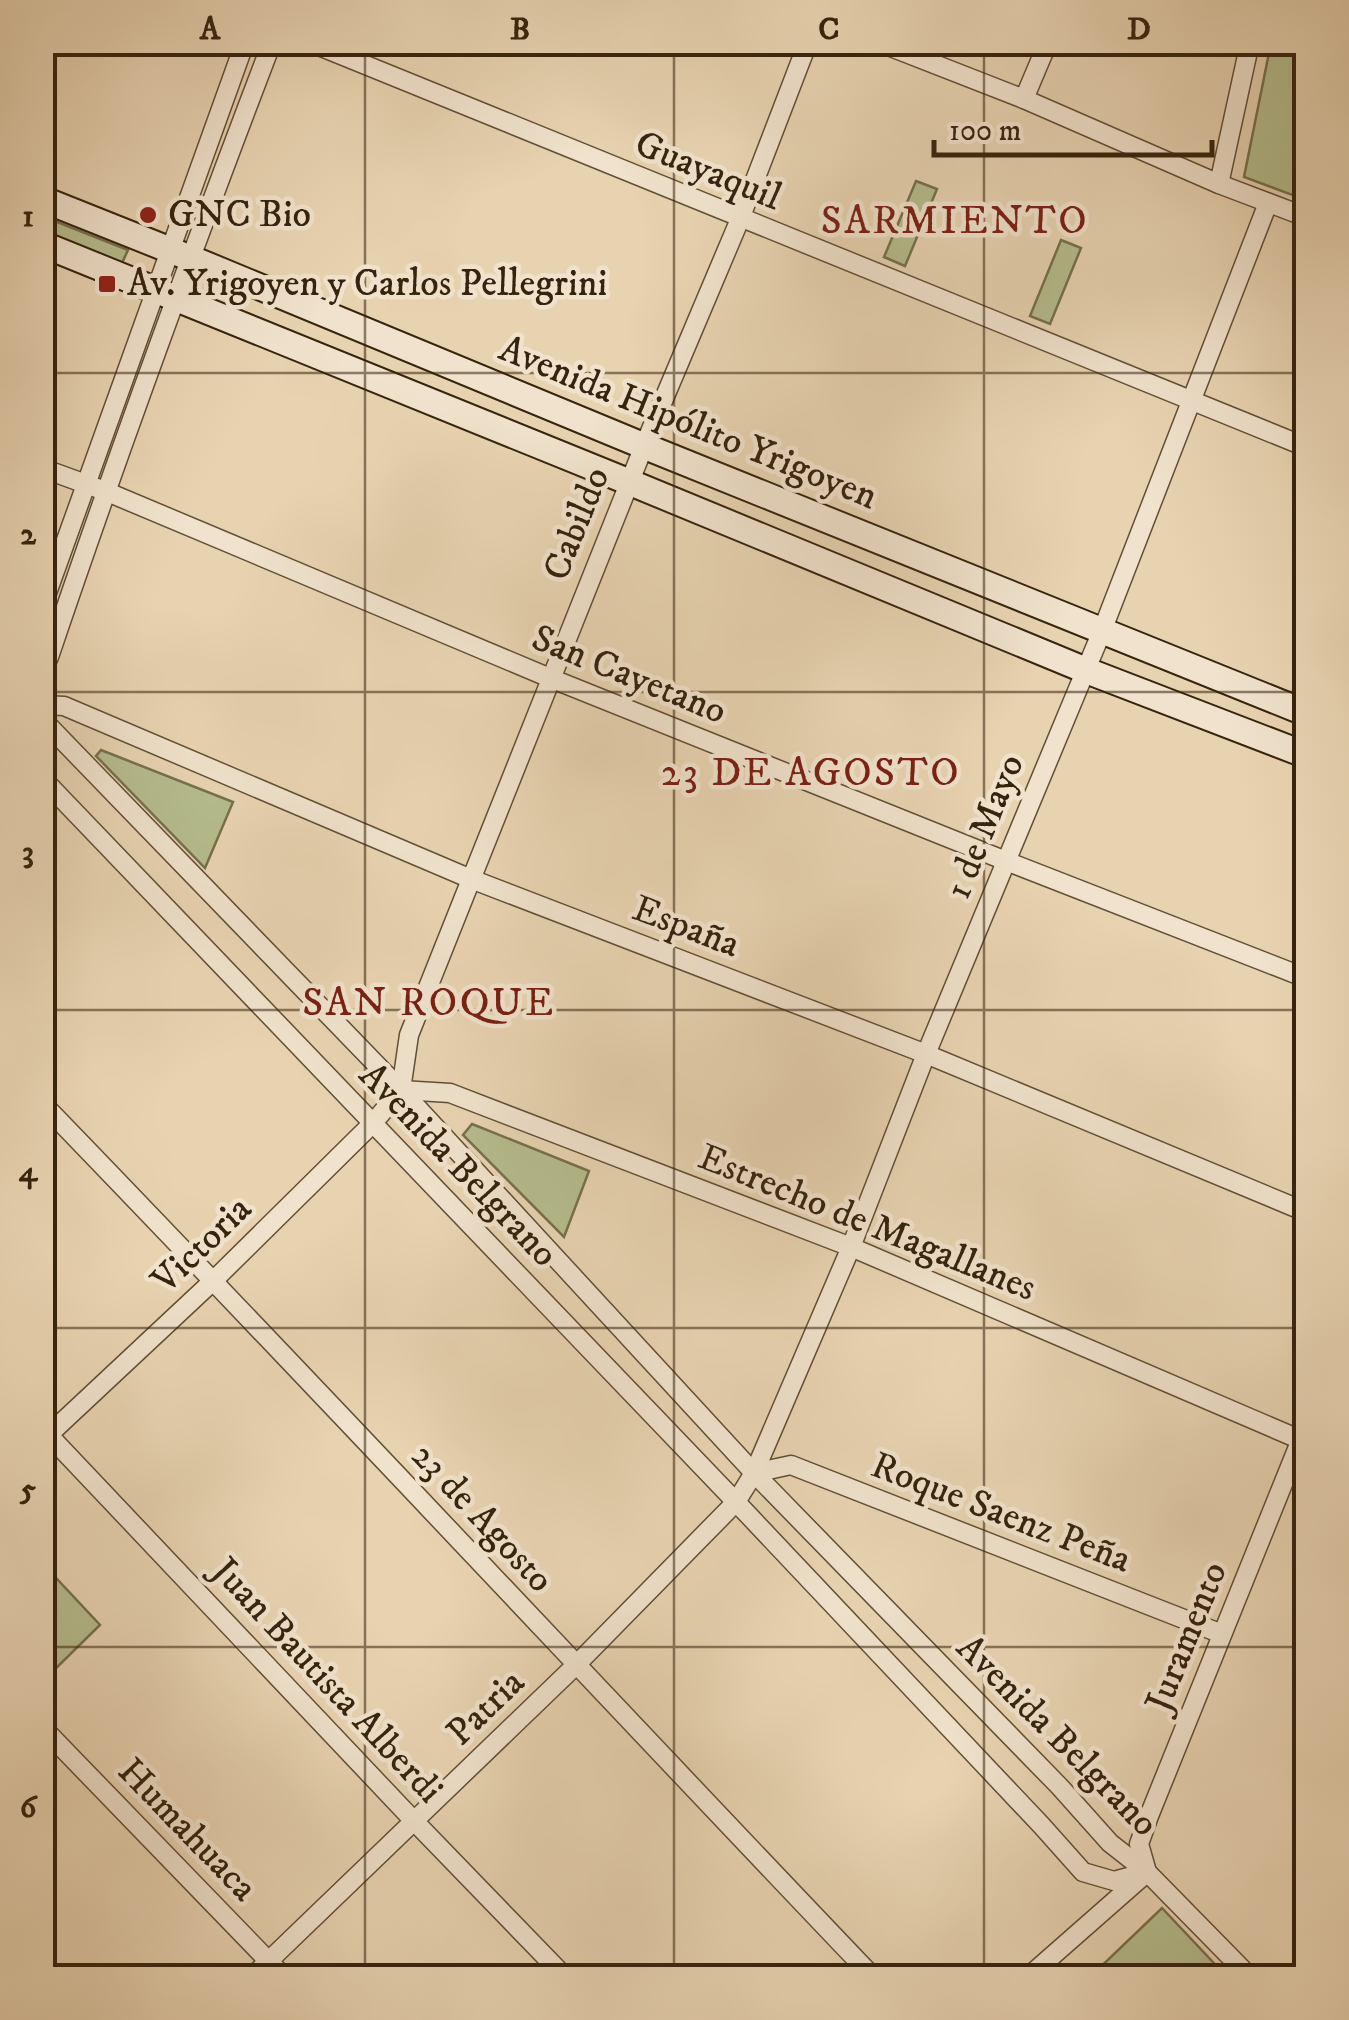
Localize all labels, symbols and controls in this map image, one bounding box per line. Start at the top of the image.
text: A [199,10,222,50]
text: B [510,10,530,50]
text: C [818,10,840,50]
text: D [1127,10,1151,50]
scale bar [934,95,1212,157]
text: 100 m [949,113,1021,150]
street label: Guayaquil [628,120,789,222]
place label: GNC Bio [168,191,311,239]
text: 1 [22,197,34,237]
district label: SARMIENTO [821,197,1089,247]
marker: GNC Bio [137,204,159,226]
place label: Av. Yrigoyen y Carlos Pellegrini [127,260,607,308]
marker: Av. Yrigoyen y Carlos Pellegrini [96,273,118,295]
street label: Avenida Hipólito Yrigoyen [492,325,884,521]
street label: Cabildo [533,460,621,588]
text: 2 [20,515,36,555]
street label: San Cayetano [525,614,733,736]
street label: 1 de Mayo [934,748,1036,906]
district label: 23 DE AGOSTO [661,749,961,799]
text: 3 [22,833,34,873]
street label: España [626,885,746,969]
district label: SAN ROQUE [302,979,556,1029]
street label: Avenida Belgrano [348,1052,568,1278]
street label: Estrecho de Magallanes [691,1133,1043,1313]
text: 4 [19,1152,39,1192]
street label: Victoria [141,1186,262,1305]
street label: 23 de Agosto [400,1433,564,1603]
street label: Roque Saenz Peña [864,1441,1138,1585]
text: 5 [19,1470,36,1510]
street label: Juan Bautista Alberdi [199,1546,453,1814]
street label: Juramento [1134,1555,1239,1722]
street label: Avenida Belgrano [946,1625,1168,1847]
street label: Patria [437,1659,535,1757]
street label: Humahuaca [107,1748,267,1912]
text: 6 [20,1788,39,1828]

